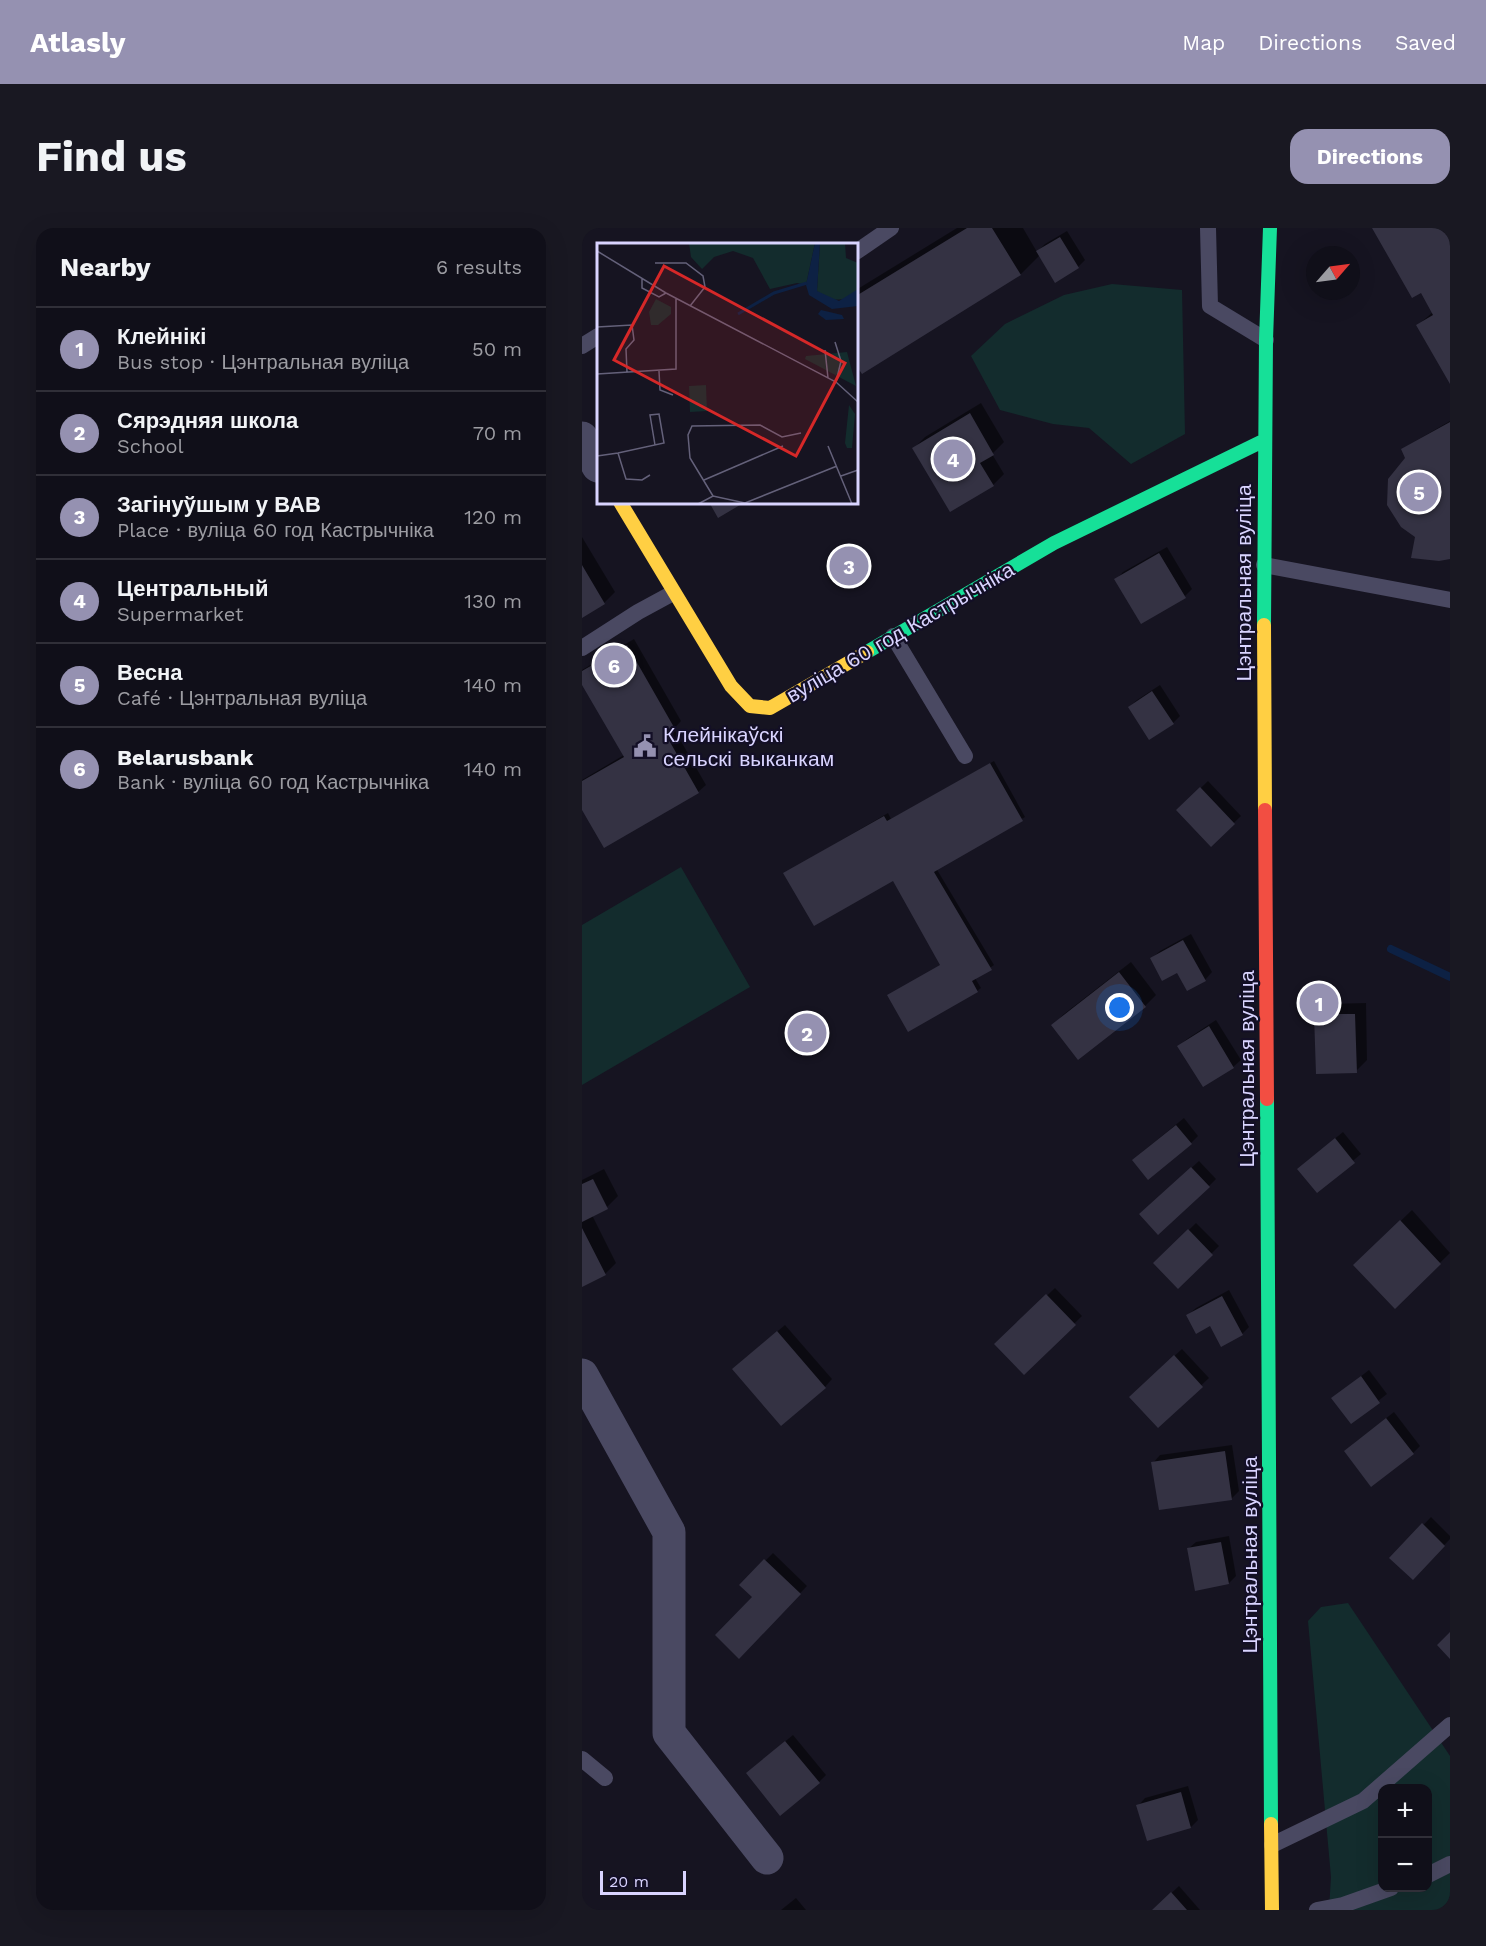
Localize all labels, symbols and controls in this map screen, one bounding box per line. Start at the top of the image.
text: Atlasly [30,26,125,59]
text: Map [1182,30,1225,55]
text: Directions [1258,30,1362,55]
text: Saved [1395,30,1456,55]
button: Directions [1290,129,1450,184]
text: Find us [36,132,187,181]
inset map [597,243,858,504]
north arrow [1306,246,1360,300]
text: Nearby [60,252,151,282]
text: 6 results [436,255,522,279]
text: Клейнікі [117,324,206,349]
text: 1 [75,337,84,361]
text: 50 m [472,337,522,361]
text: Bus stop · Цэнтральная вуліца [117,350,409,374]
text: Сярэдняя школа [117,408,298,433]
text: 2 [74,421,85,445]
text: 70 m [473,421,522,445]
text: School [117,434,184,458]
pin: 4 [934,436,973,482]
pin: 5 [1400,470,1438,514]
street label: Цэнтральная вуліца [1231,484,1256,682]
text: Загінуўшым у ВАВ [117,492,321,517]
text: 3 [74,505,85,529]
text: 120 m [464,505,522,529]
text: Place · вуліца 60 год Кастрычніка [117,518,434,542]
pin: 3 [830,544,868,588]
street label: вуліца 60 год Кастрычніка [782,556,1019,707]
text: Центральный [117,576,268,601]
text: 4 [73,589,86,613]
text: 130 m [464,589,522,613]
text: Supermarket [117,602,243,626]
pin: 6 [594,642,633,688]
text: Весна [117,660,183,685]
text: 5 [74,673,85,697]
text: 140 m [464,673,522,697]
text: Café · Цэнтральная вуліца [117,686,367,710]
place label: Клейнікаўскі сельскі выканкам [663,722,834,771]
public building icon: Клейнікаўскі сельскі выканкам [632,733,658,759]
text: Belarusbank [117,745,253,770]
text: 6 [73,757,86,781]
text: 140 m [464,757,522,781]
text: Bank · вуліца 60 год Кастрычніка [117,770,429,794]
street label: Цэнтральная вуліца [1234,970,1259,1168]
pin: 1 [1300,980,1338,1026]
your location [1105,993,1134,1022]
pin: 2 [788,1010,826,1056]
street label: Цэнтральная вуліца [1237,1456,1262,1654]
map controls [1378,1784,1432,1892]
button: + [1378,1784,1432,1838]
button: − [1378,1838,1432,1892]
scale bar [600,1868,686,1896]
text: 20 m [609,1872,649,1891]

